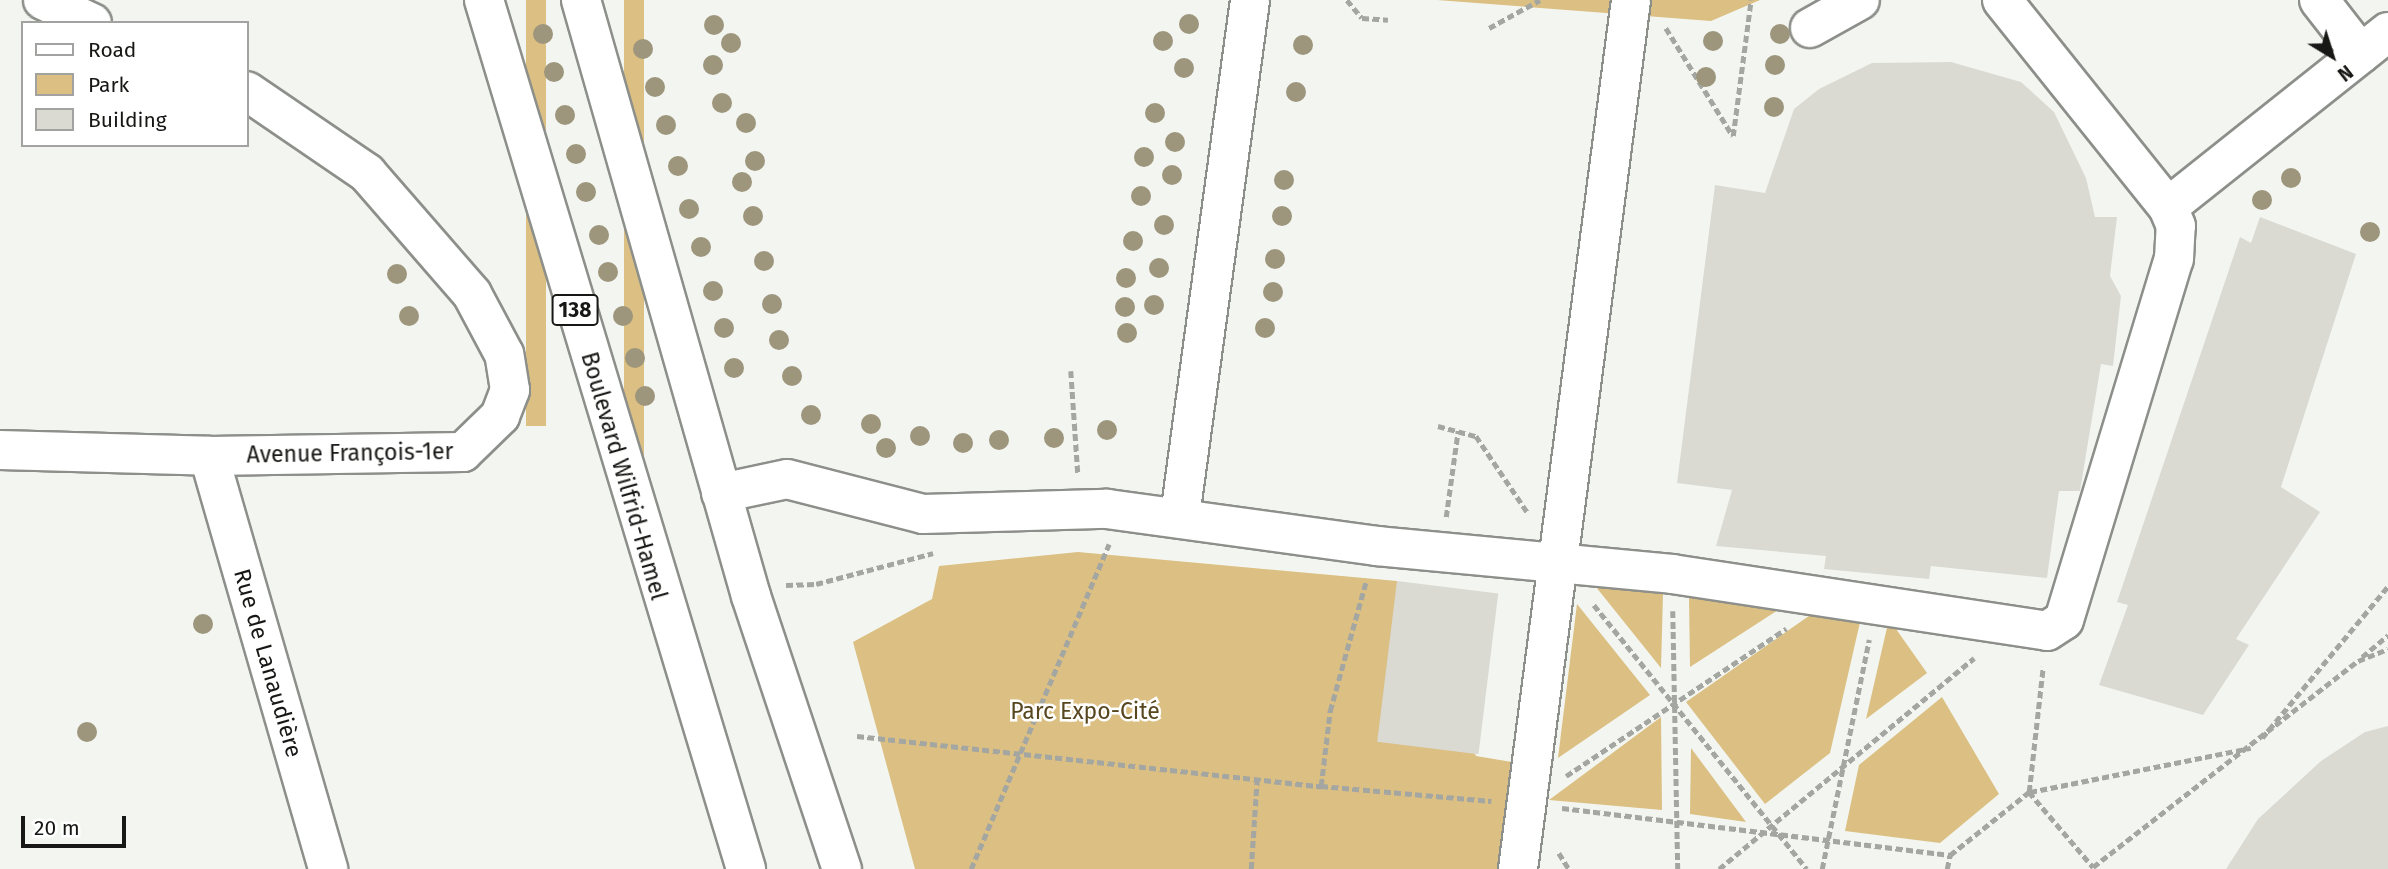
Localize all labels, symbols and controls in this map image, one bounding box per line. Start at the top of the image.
legend [21,21,248,147]
north arrow [2297,21,2367,91]
text: Road [88,37,136,63]
text: N [2333,60,2357,86]
text: Park [88,72,129,98]
text: Building [88,107,167,133]
road number: 138 [550,292,600,328]
street label: Boulevard Wilfrid-Hamel [575,349,673,603]
street label: Avenue François-1er [246,437,454,469]
street label: Rue de Lanaudière [228,566,308,760]
park label: Parc Expo-Cité [1010,697,1160,725]
scale bar [24,802,130,846]
text: 20 m [34,815,80,841]

